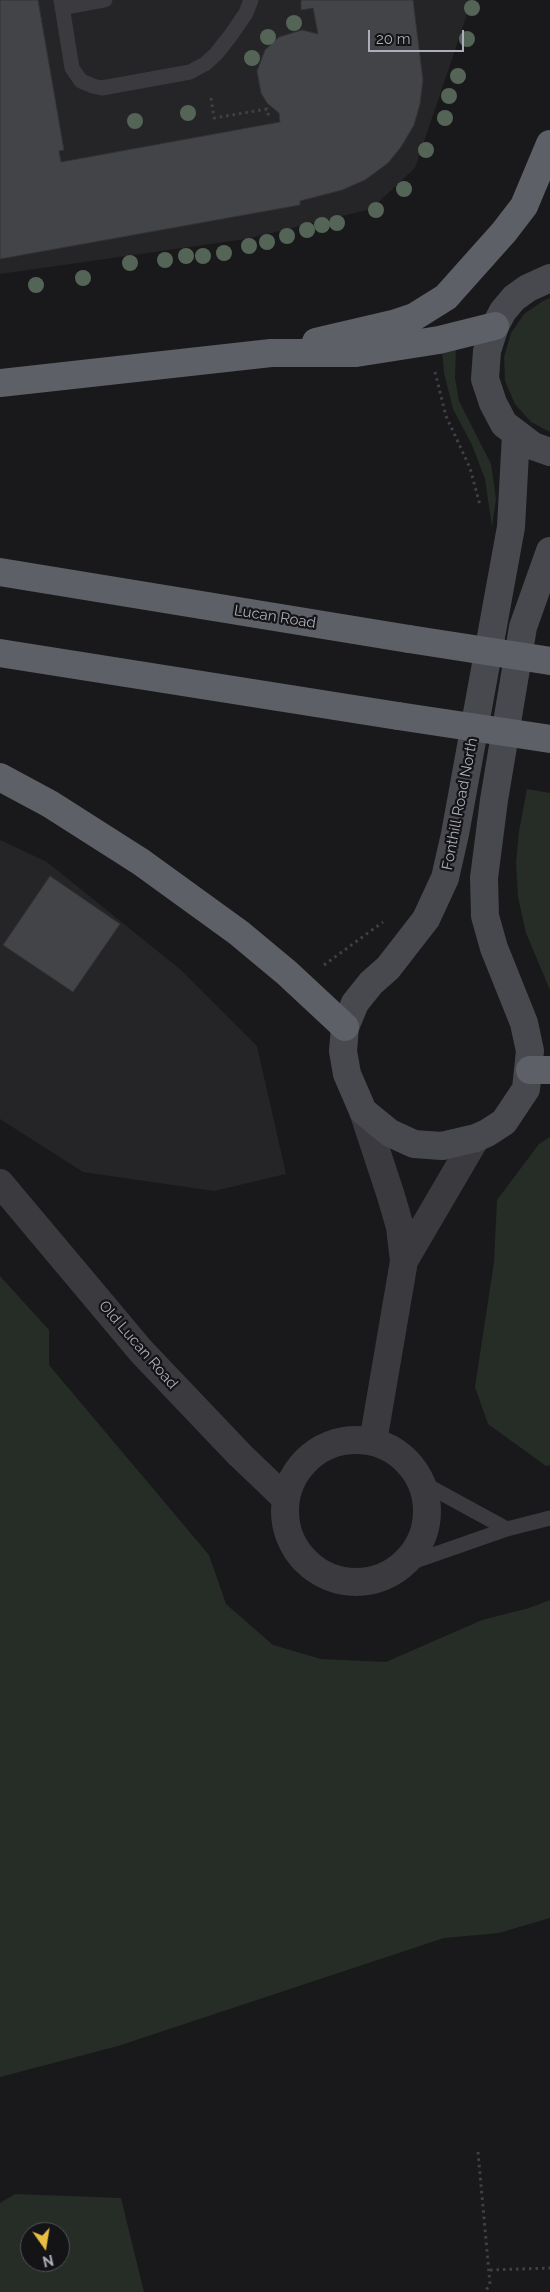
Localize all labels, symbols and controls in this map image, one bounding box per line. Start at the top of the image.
scale bar [370,20,466,52]
text: 20 m [376,30,411,48]
street label: Lucan Road [233,602,317,632]
street label: Fonthill Road North [438,736,482,872]
street label: Old Lucan Road [95,1297,181,1393]
north arrow [20,2222,70,2272]
text: N [41,2252,55,2270]

